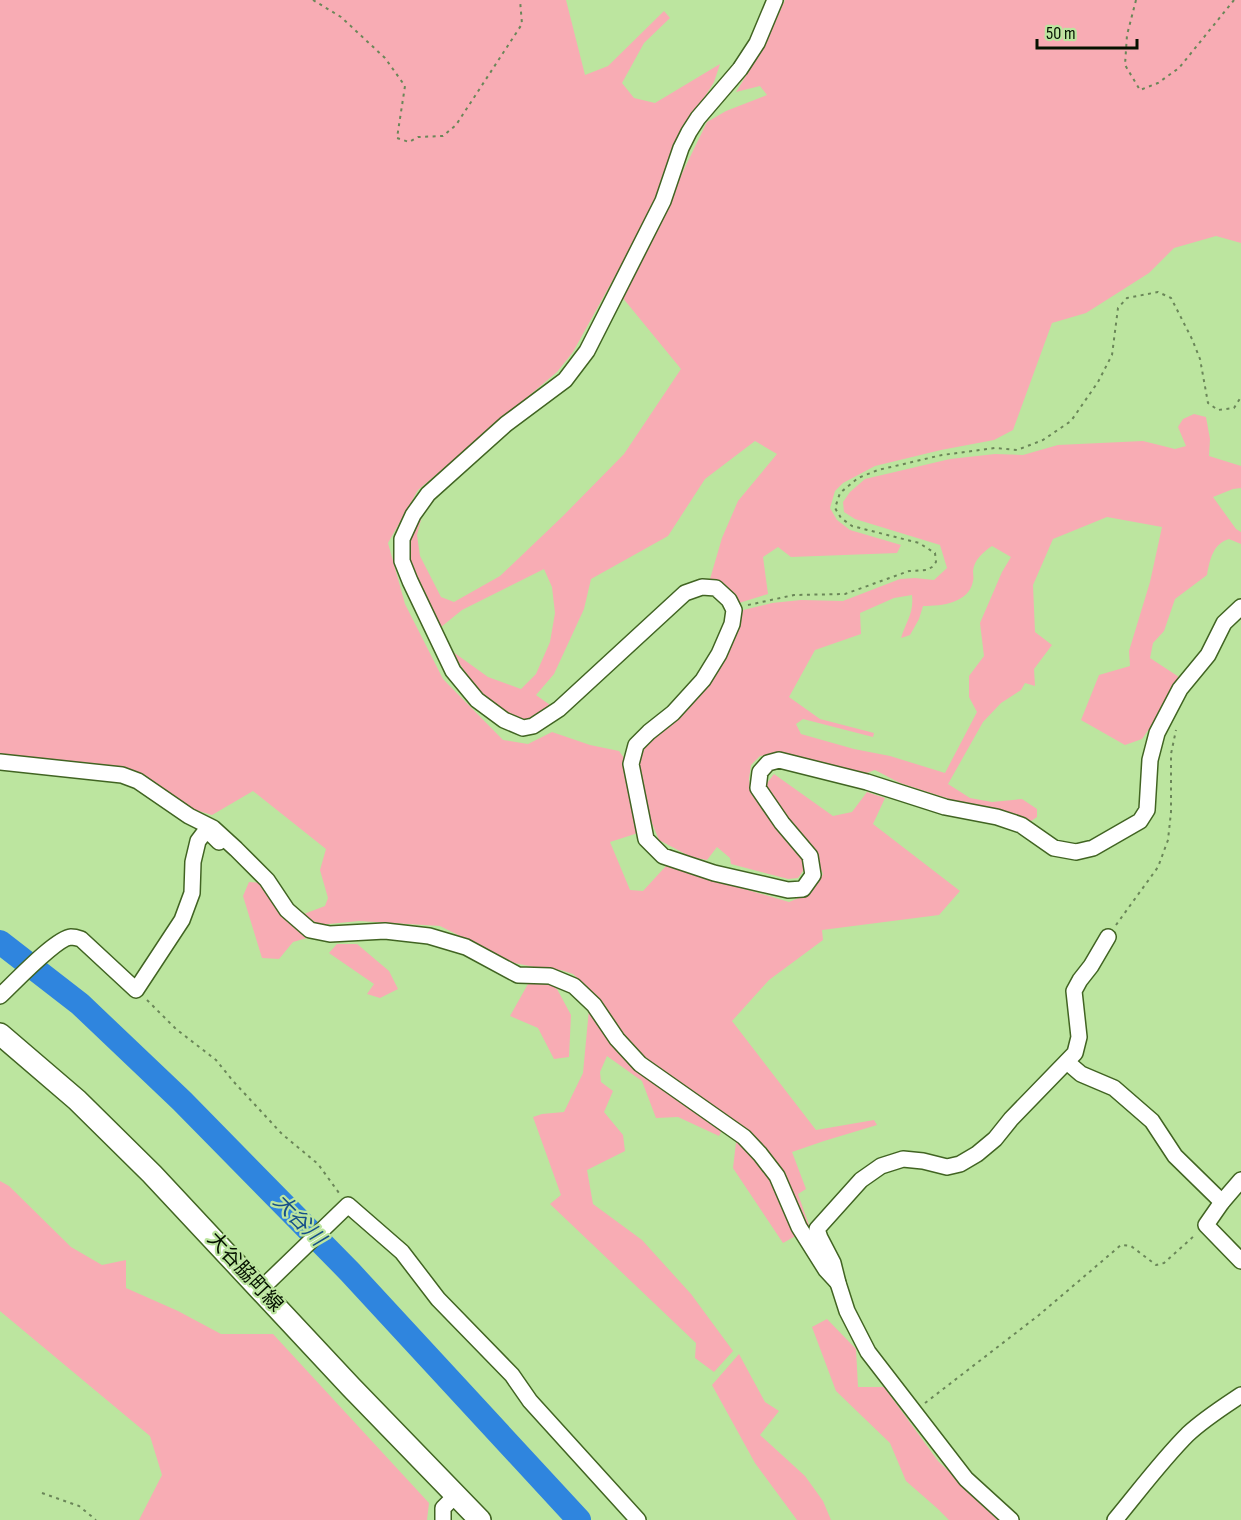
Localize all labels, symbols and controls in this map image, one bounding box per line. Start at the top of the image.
scale bar [1037,12,1138,50]
text: 50 m [1046,23,1076,44]
water label: 大谷川 [268,1189,332,1253]
street label: 大谷脇町線 [202,1227,288,1317]

